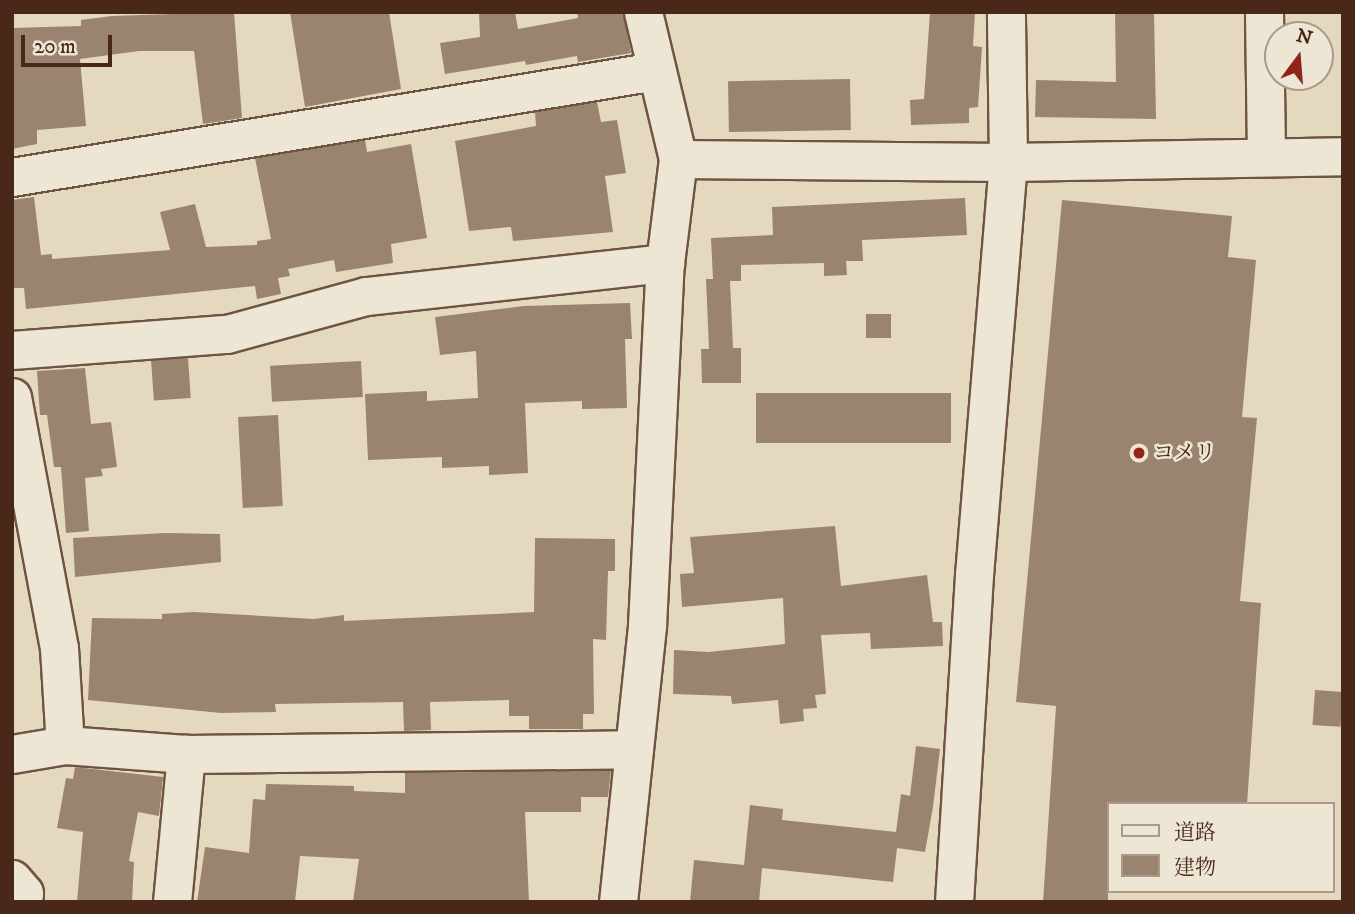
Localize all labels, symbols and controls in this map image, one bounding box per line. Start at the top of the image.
scale bar [24,21,116,65]
north arrow [1264,21,1334,91]
text: N [1294,24,1315,50]
text: 20 m [34,34,76,60]
place label: コメリ [1153,440,1216,466]
marker: コメリ [1131,445,1147,461]
legend [1106,802,1334,893]
text: 道路 [1174,820,1216,846]
text: 建物 [1174,855,1216,881]

